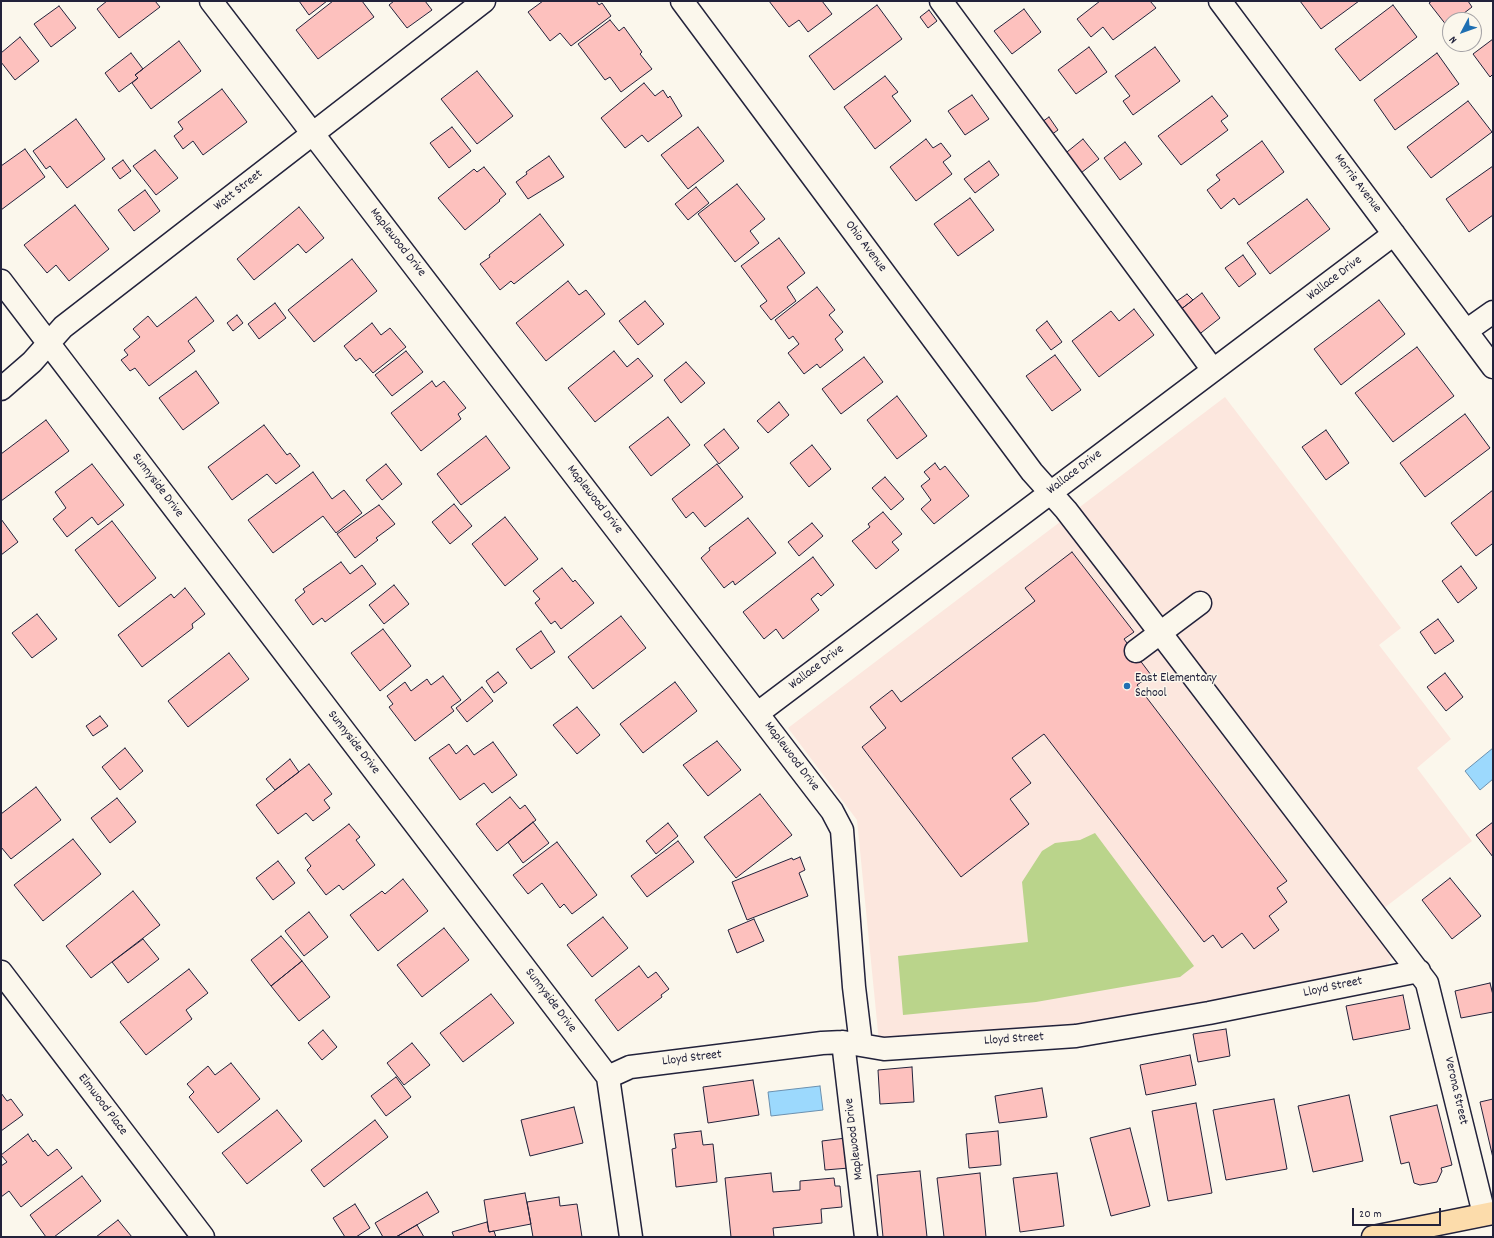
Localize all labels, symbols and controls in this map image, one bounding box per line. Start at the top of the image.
north arrow [1442,12,1482,52]
text: N [1446,32,1462,47]
street label: Morris Avenue [1330,152,1384,216]
street label: Watt Street [211,167,267,215]
street label: Maplewood Drive [365,206,429,280]
street label: Ohio Avenue [841,218,889,276]
street label: Wallace Drive [1304,253,1366,305]
street label: Wallace Drive [1044,447,1106,499]
street label: Sunnyside Drive [128,451,186,521]
street label: Maplewood Drive [562,463,626,537]
street label: Wallace Drive [786,642,848,694]
place label: East Elementary School [1135,671,1217,702]
marker: East Elementary School [1122,681,1132,691]
street label: Sunnyside Drive [323,708,383,778]
street label: Maplewood Drive [760,719,822,795]
street label: Sunnyside Drive [521,966,579,1036]
street label: Lloyd Street [1302,974,1364,1002]
street label: Lloyd Street [983,1030,1045,1050]
street label: Lloyd Street [661,1048,723,1070]
street label: Verona Street [1440,1056,1470,1126]
street label: Elmwood Place [74,1071,130,1139]
street label: Maplewood Drive [842,1097,868,1181]
scale bar [1354,1200,1443,1226]
text: 20 m [1359,1206,1382,1223]

